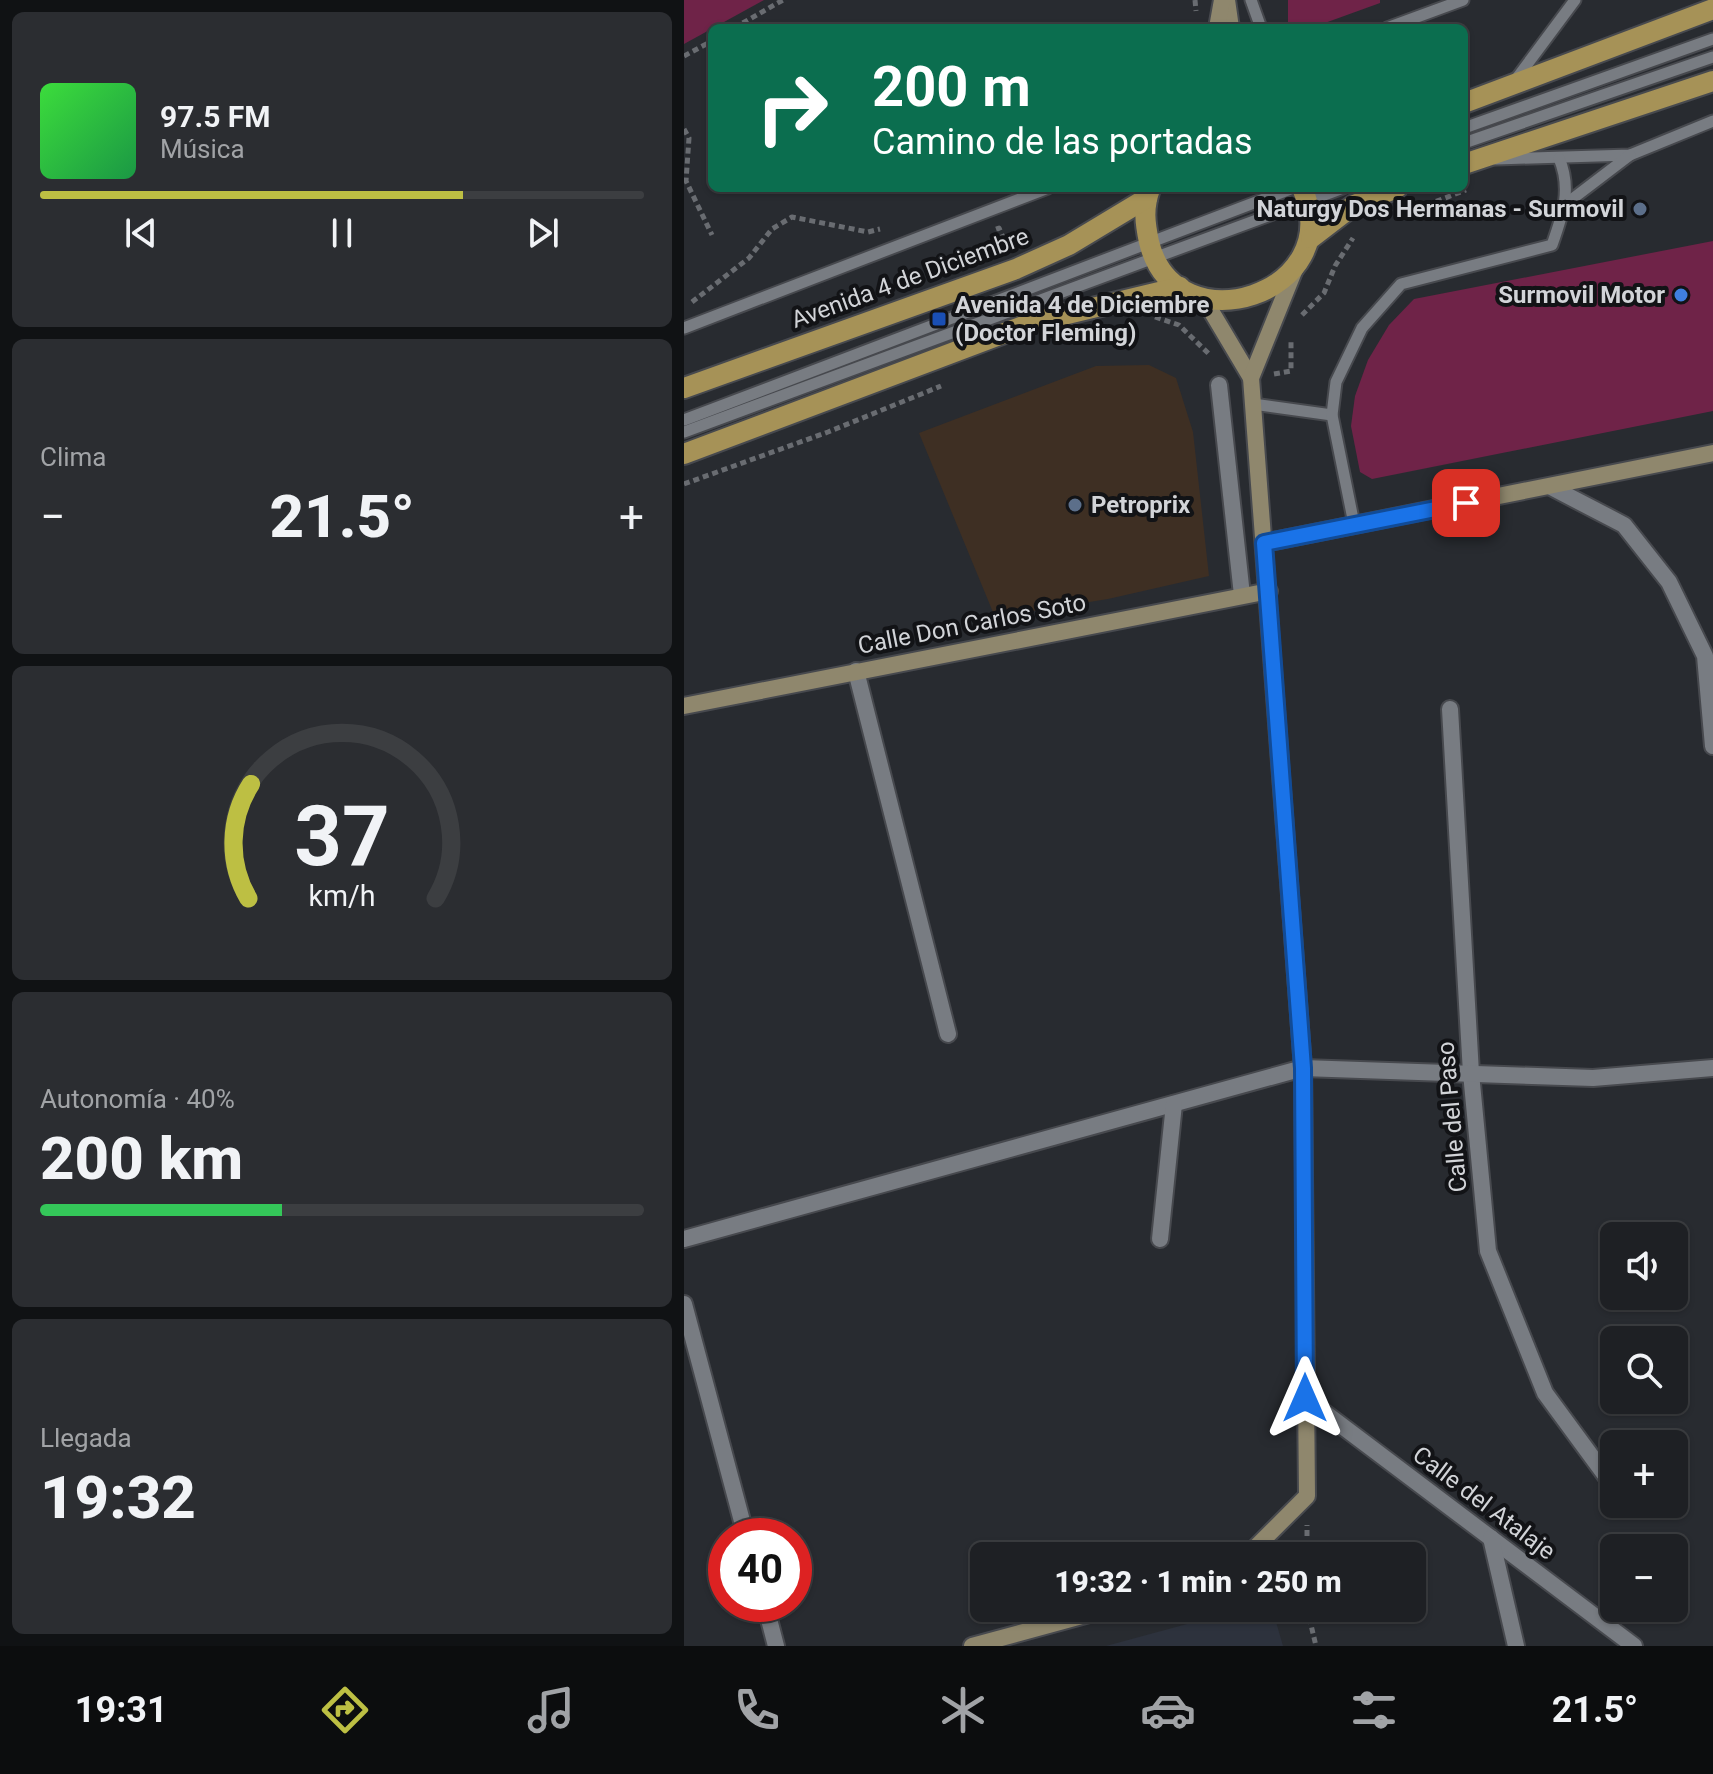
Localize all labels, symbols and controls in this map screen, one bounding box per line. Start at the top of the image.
text: 200 m [872,54,1031,120]
icon: right [740,56,844,160]
text: 97.5 FM [160,99,271,134]
text: Camino de las portadas [872,121,1253,163]
text: Música [160,134,245,164]
place label: Naturgy Dos Hermanas - Surmovil [1257,195,1624,223]
marker: Naturgy Dos Hermanas - Surmovil [1631,200,1649,218]
icon: previous [119,211,163,255]
icon: pause [320,211,364,255]
icon: next [521,211,565,255]
street label: Avenida 4 de Diciembre [788,222,1032,334]
place label: Surmovil Motor [1498,281,1665,309]
marker: Surmovil Motor [1672,286,1690,304]
place label: Avenida 4 de Diciembre (Doctor Fleming) [955,291,1209,347]
marker: Avenida 4 de Diciembre (Doctor Fleming) [930,310,948,328]
text: Clima [40,442,107,472]
pin [1432,469,1500,537]
text: 21.5° [270,481,415,552]
icon: arrive [1444,481,1488,525]
text: − [40,491,65,543]
text: + [619,491,644,543]
place label: Petroprix [1091,491,1191,519]
marker: Petroprix [1066,496,1084,514]
street label: Calle Don Carlos Soto [856,588,1088,660]
text: 37 [294,788,390,885]
text: km/h [308,879,376,913]
street label: Calle del Paso [1431,1040,1473,1194]
text: Autonomía · 40% [40,1084,235,1114]
text: 200 km [40,1123,243,1194]
map controls [1600,1222,1688,1622]
button: sound [1600,1222,1688,1310]
button: search [1600,1326,1688,1414]
position arrow [1263,1356,1347,1440]
text: Llegada [40,1423,132,1453]
button: + [1600,1430,1688,1518]
street label: Calle del Atalaje [1407,1440,1561,1566]
text: 19:32 [40,1462,196,1533]
speed limit sign: 40 [708,1518,812,1622]
button: − [1600,1534,1688,1622]
text: 19:32 · 1 min · 250 m [1054,1564,1342,1599]
icon: directions [317,1682,373,1738]
icon: music [523,1682,579,1738]
icon: phone [729,1682,785,1738]
icon: climate [935,1682,991,1738]
icon: car [1140,1682,1196,1738]
icon: filters [1346,1682,1402,1738]
text: 19:31 [75,1689,168,1731]
text: 21.5° [1552,1689,1638,1731]

